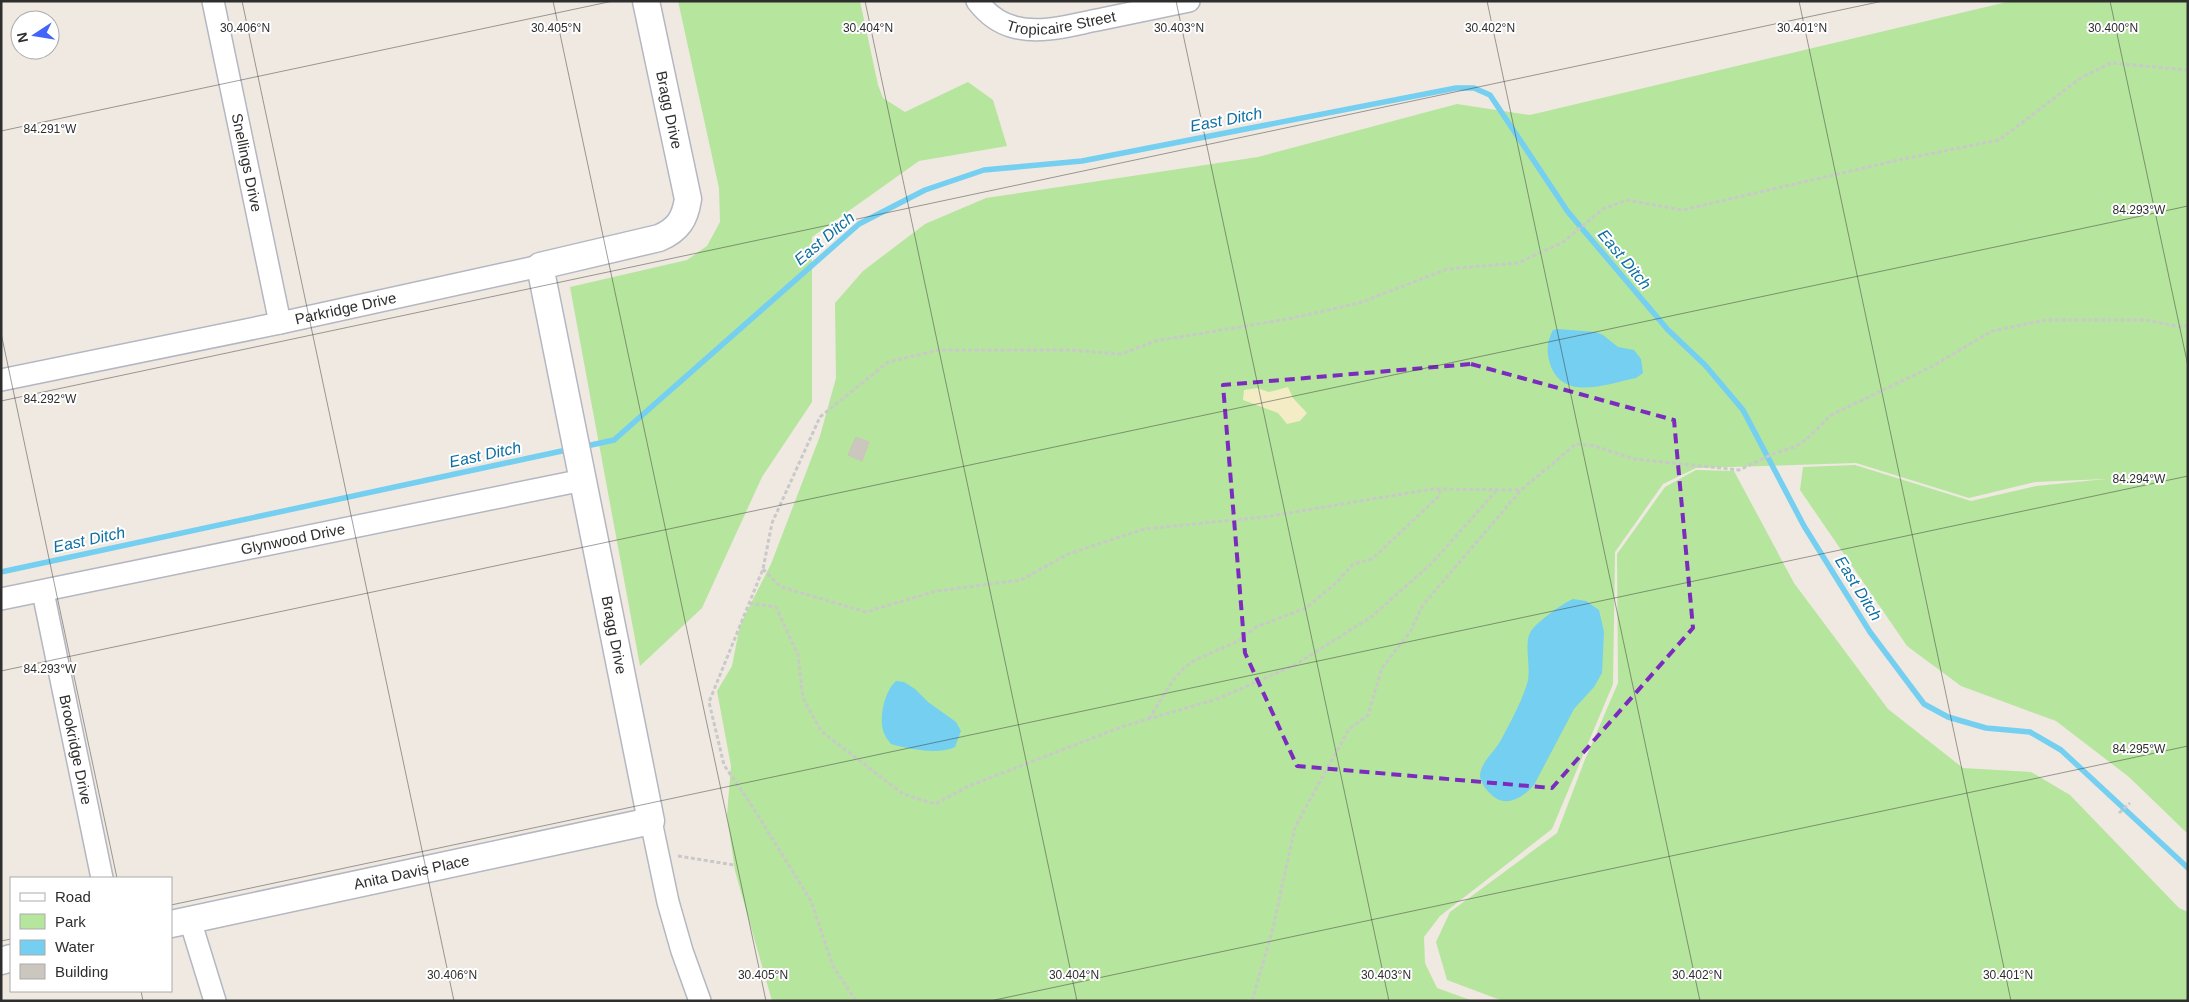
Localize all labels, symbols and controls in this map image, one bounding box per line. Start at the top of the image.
street label: Tropicaire Street [1005,7,1118,38]
north arrow [10,10,60,60]
text: 30.406°N [220,21,270,35]
text: 30.405°N [531,21,581,35]
text: 30.404°N [843,21,893,35]
text: 30.403°N [1154,21,1204,35]
text: 30.402°N [1465,21,1515,35]
text: 30.401°N [1777,21,1827,35]
text: 30.400°N [2088,21,2138,35]
text: N [13,31,31,44]
street label: Bragg Drive [653,69,686,150]
water label: East Ditch [1189,104,1264,135]
street label: Snellings Drive [229,112,266,213]
text: 84.291°W [24,122,77,136]
text: 84.293°W [2113,203,2166,217]
water label: East Ditch [791,208,858,268]
water label: East Ditch [1595,226,1655,293]
street label: Parkridge Drive [293,289,398,327]
text: 84.292°W [24,392,77,406]
water label: East Ditch [448,439,523,470]
text: 84.294°W [2113,472,2166,486]
street label: Glynwood Drive [239,520,346,558]
water label: East Ditch [52,524,127,555]
water label: East Ditch [1832,553,1885,624]
street label: Bragg Drive [599,594,630,675]
text: 84.293°W [24,662,77,676]
street label: Brookridge Drive [56,693,96,806]
text: 84.295°W [2113,742,2166,756]
street label: Anita Davis Place [352,851,471,893]
legend [10,877,172,992]
text: Road [55,888,91,905]
text: Park [55,913,86,930]
text: Water [55,938,94,955]
text: Building [55,963,108,980]
text: 30.406°N [427,968,477,982]
text: 30.405°N [738,968,788,982]
text: 30.404°N [1049,968,1099,982]
text: 30.403°N [1361,968,1411,982]
text: 30.402°N [1672,968,1722,982]
text: 30.401°N [1983,968,2033,982]

